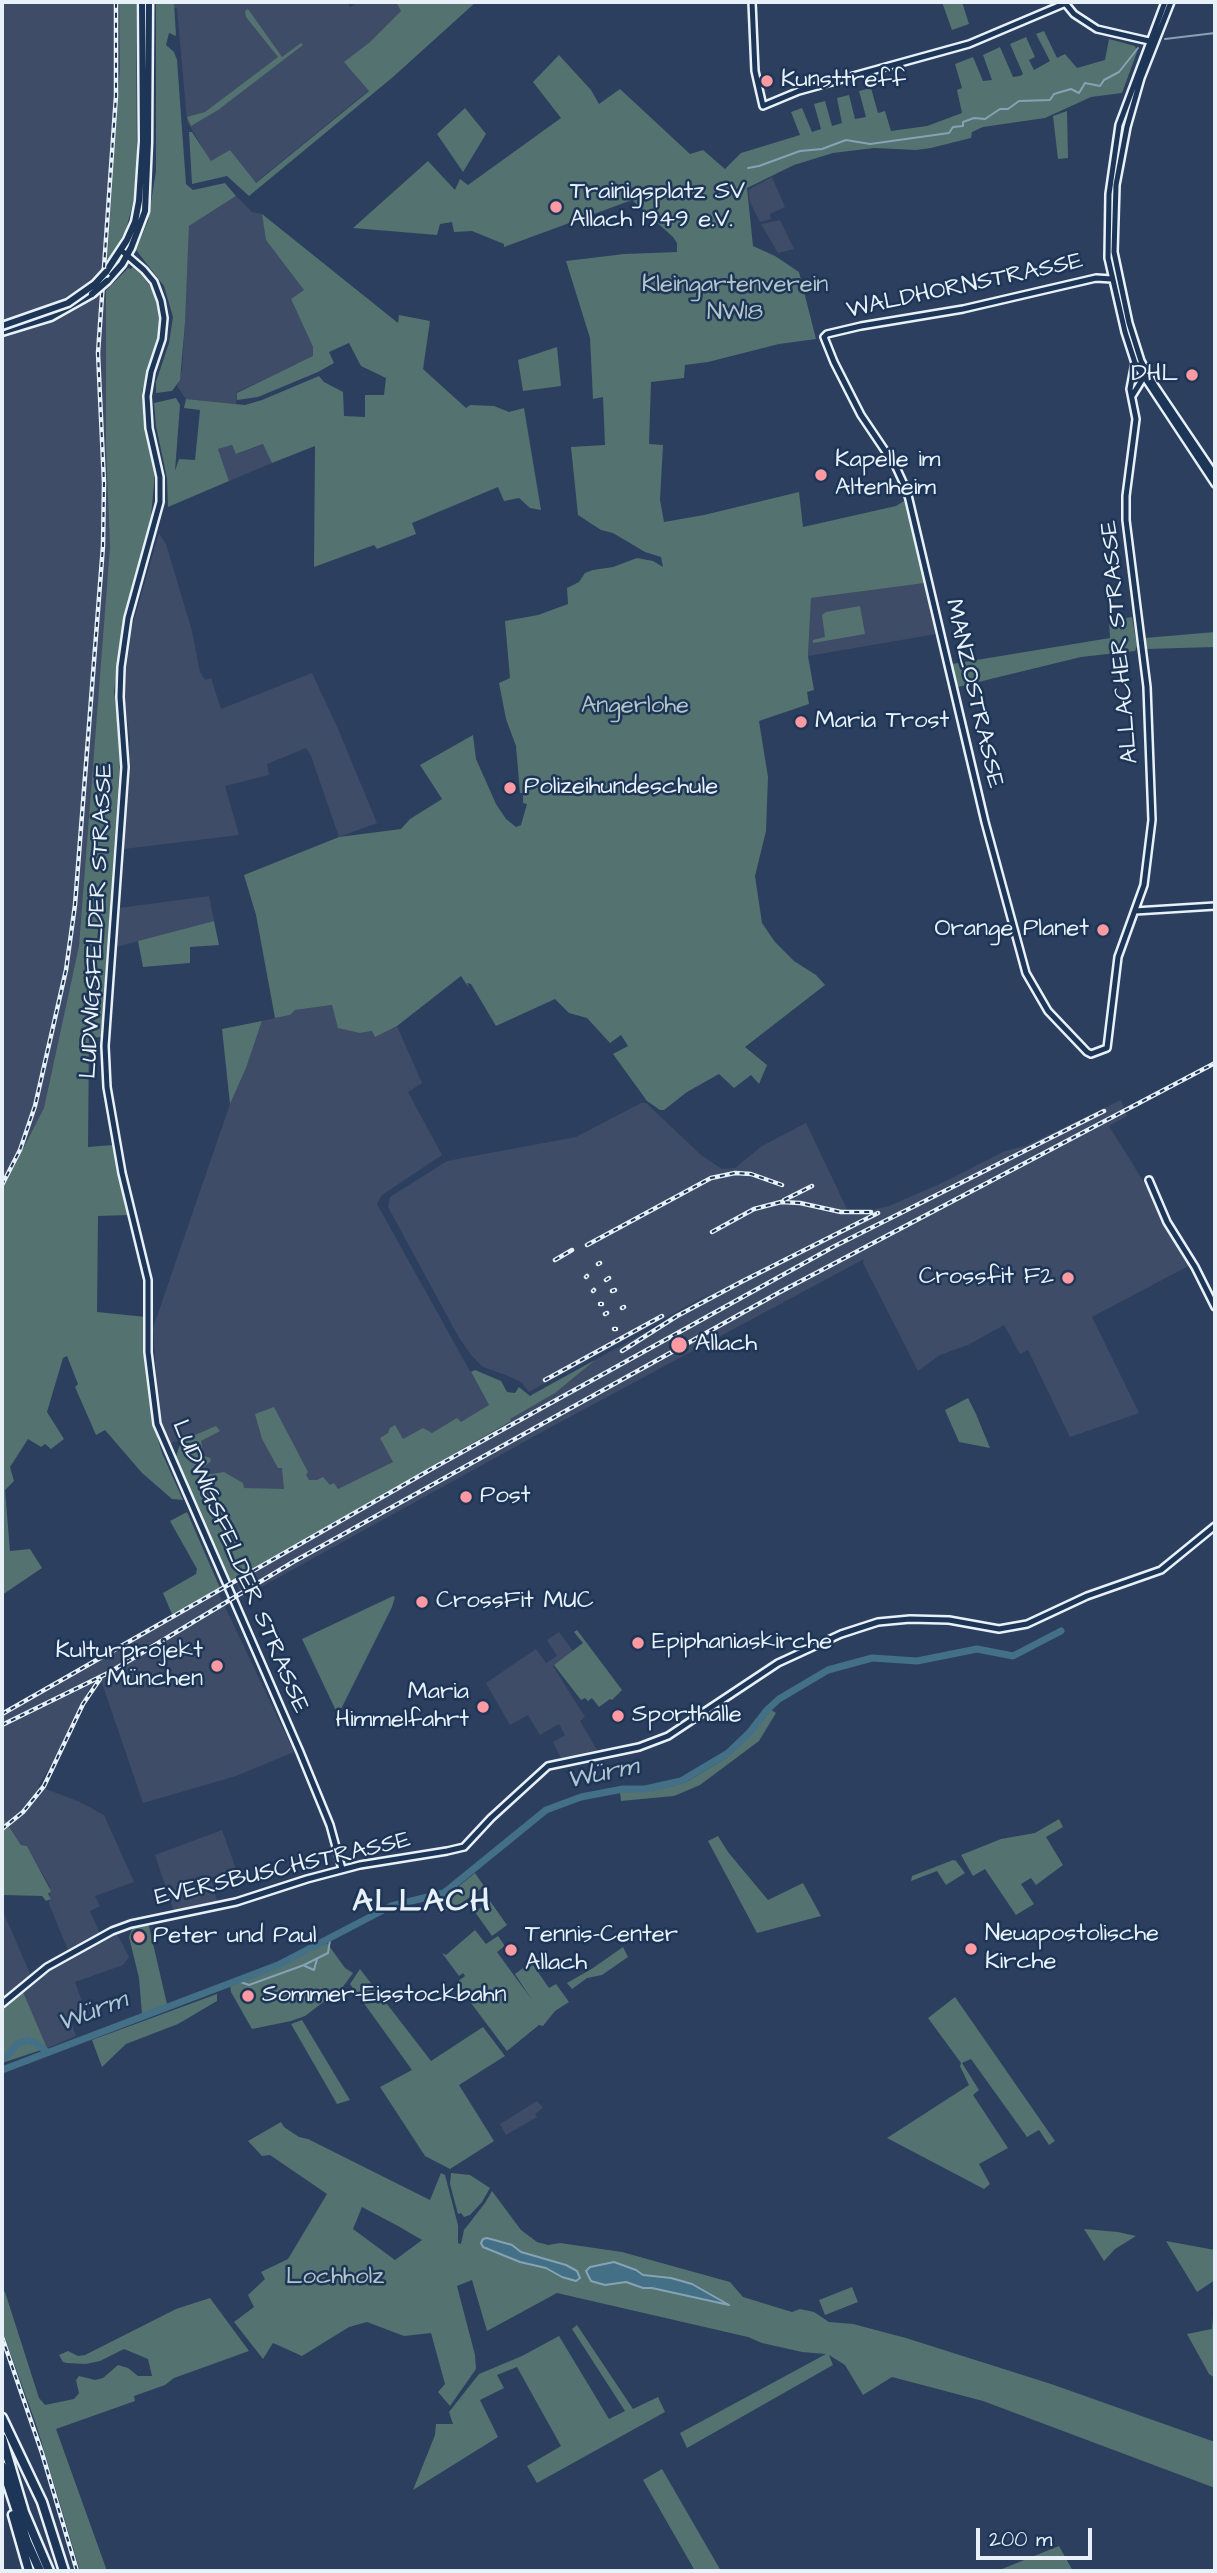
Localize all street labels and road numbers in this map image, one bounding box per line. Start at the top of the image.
street label: WALDHORNSTRASSE [844,248,1086,326]
street label: ALLACHER STRASSE [1096,519,1146,765]
street label: MANZOSTRASSE [937,597,1009,791]
street label: LUDWIGSFELDER STRASSE [75,763,121,1079]
street label: LUDWIGSFELDER STRASSE [164,1416,314,1718]
street label: EVERSBUSCHSTRASSE [152,1827,414,1913]

